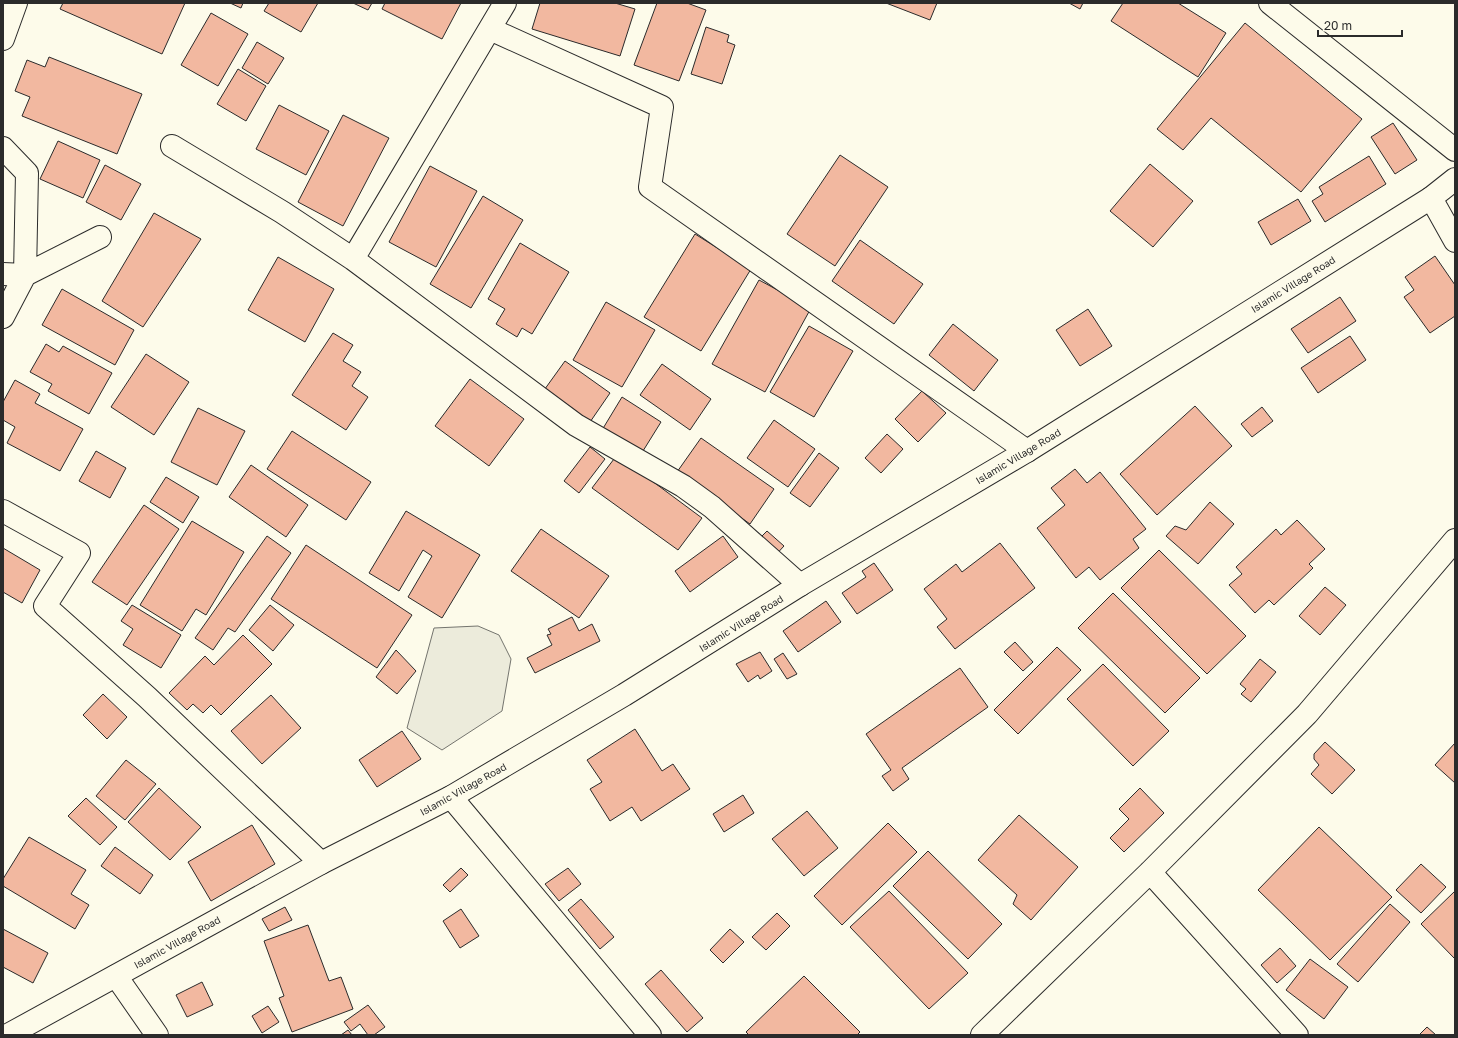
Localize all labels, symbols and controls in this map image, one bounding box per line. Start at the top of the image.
scale bar [1318,12,1402,38]
text: 20 m [1324,18,1352,33]
street label: Islamic Village Road [1249,253,1337,315]
street label: Islamic Village Road [973,426,1063,486]
street label: Islamic Village Road [697,592,785,654]
street label: Islamic Village Road [418,760,508,818]
street label: Islamic Village Road [132,913,222,971]

